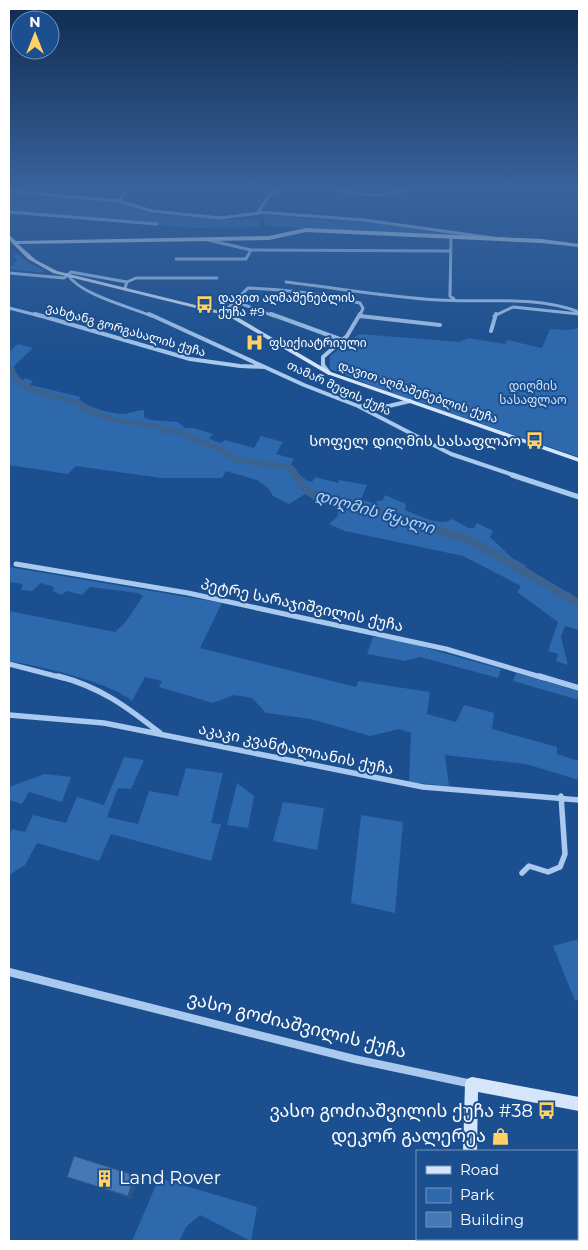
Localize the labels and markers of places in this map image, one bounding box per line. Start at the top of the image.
place label: დავით აღმაშენებლის ქუჩა #9 [218,290,355,319]
bus stop icon: დავით აღმაშენებლის ქუჩა #9 [194,295,214,315]
hospital icon: ფსიქიატრიული [245,333,265,353]
place label: ფსიქიატრიული [269,335,367,351]
place label: სოფელ დიღმის სასაფლაო [309,431,521,450]
bus stop icon: სოფელ დიღმის სასაფლაო [525,431,545,451]
place label: ვასო გოძიაშვილის ქუჩა #38 [269,1100,533,1122]
bus stop icon: ვასო გოძიაშვილის ქუჩა #38 [537,1101,557,1121]
place label: დეკორ გალერეა [331,1125,486,1147]
shop icon: დეკორ გალერეა [490,1126,510,1146]
place label: Land Rover [119,1167,221,1189]
building icon: Land Rover [95,1168,115,1188]

